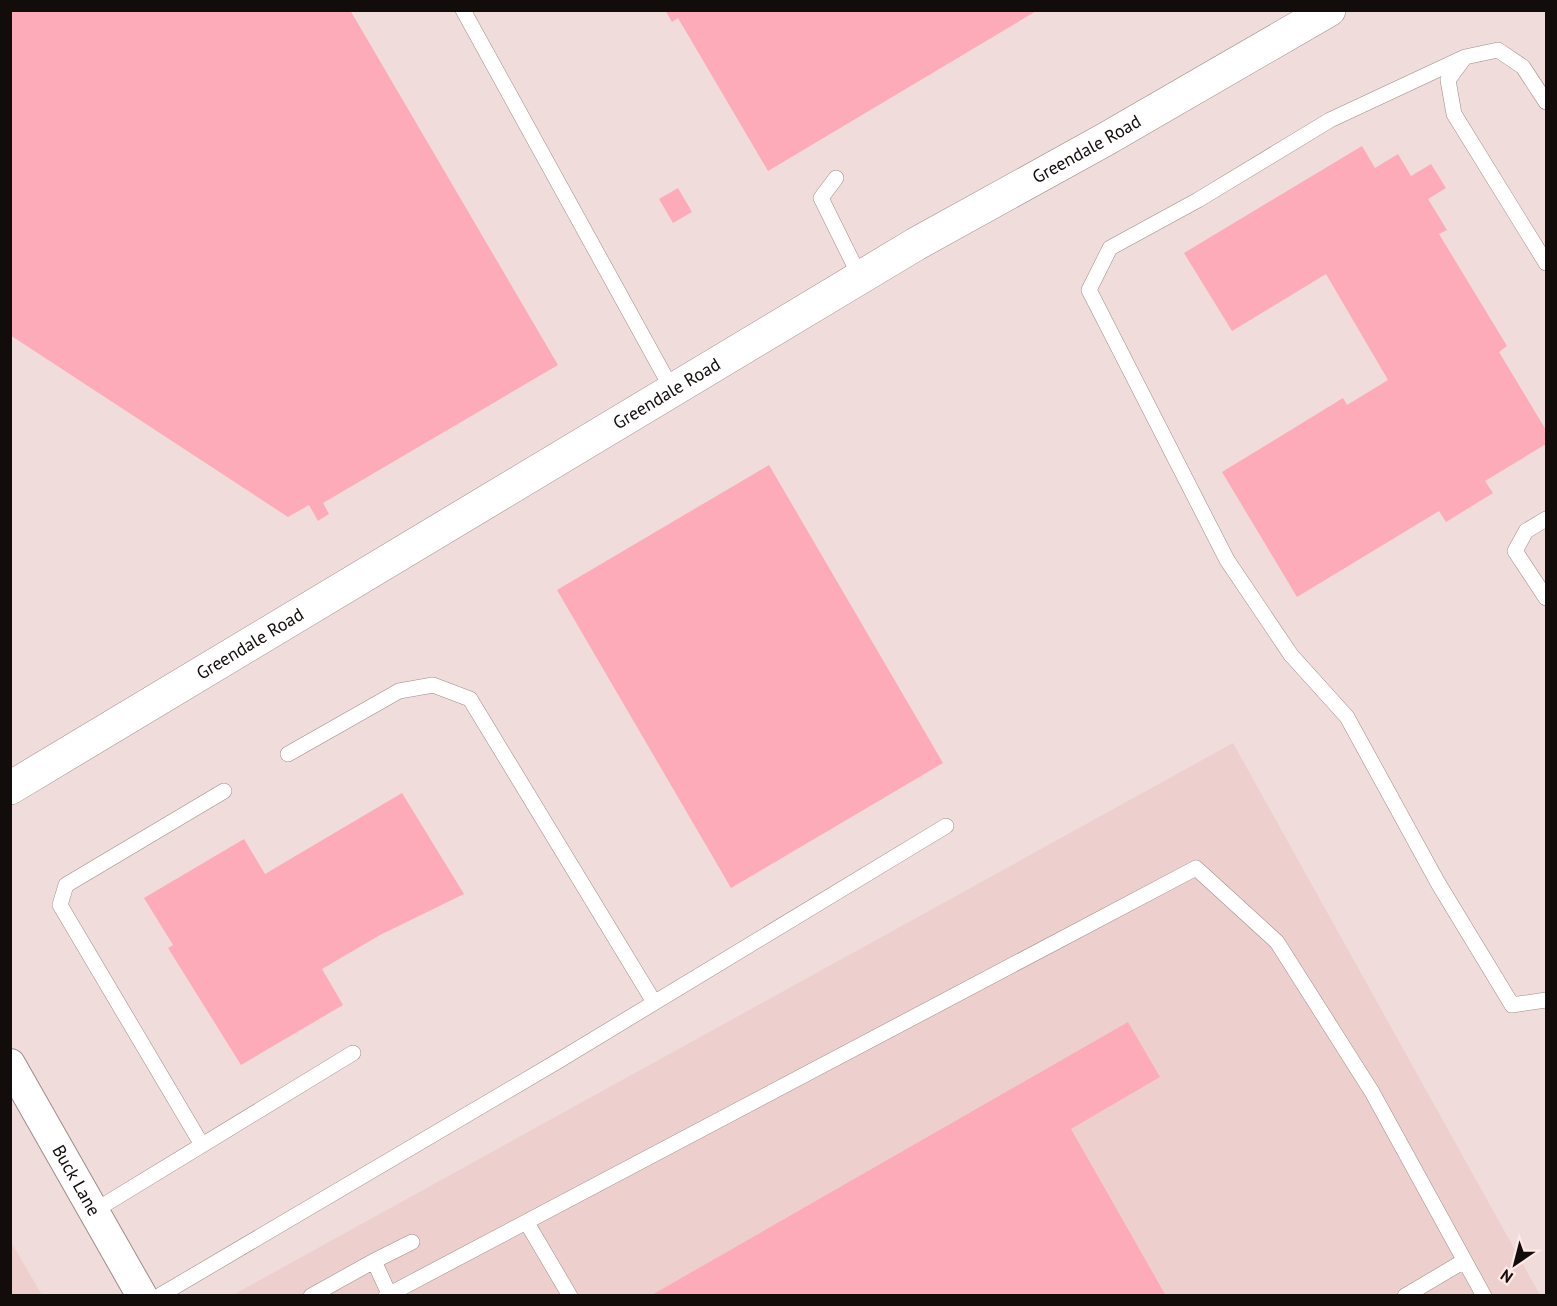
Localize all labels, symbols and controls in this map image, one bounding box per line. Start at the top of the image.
street label: Greendale Road [1028,109,1145,188]
street label: Greendale Road [609,352,724,434]
street label: Greendale Road [192,602,308,684]
street label: Buck Lane [47,1141,106,1220]
north arrow [1485,1234,1545,1294]
text: N [1496,1265,1516,1287]

